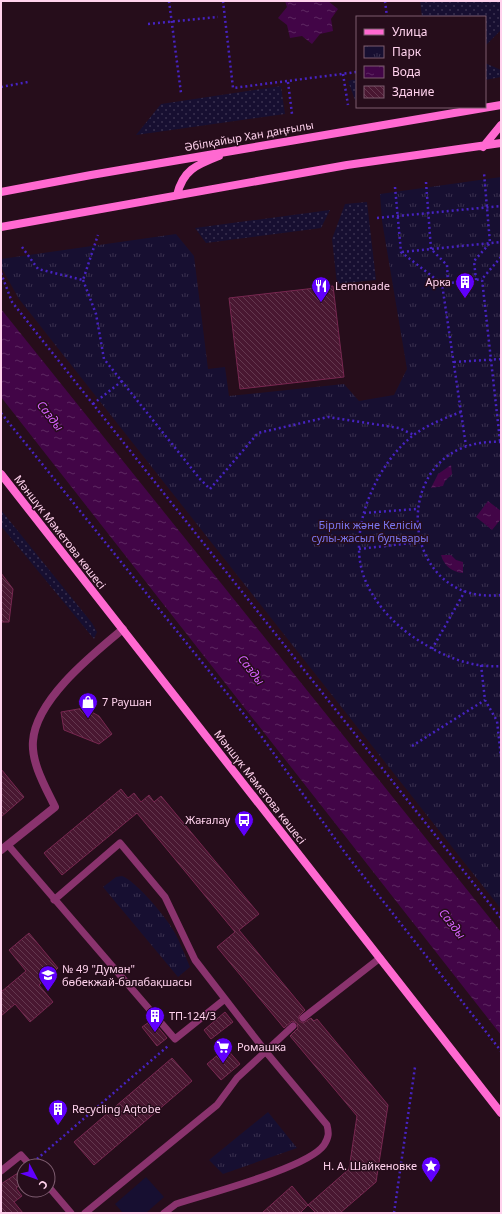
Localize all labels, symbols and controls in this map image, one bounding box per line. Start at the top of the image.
legend [356,16,486,108]
text: Улица [392,23,427,40]
text: Парк [392,43,422,60]
text: Вода [392,63,421,80]
text: Здание [392,83,435,100]
street label: Әбілқайыр Хан даңғылы [183,117,315,154]
building icon: Арка [454,271,476,299]
place label: Арка [426,274,451,289]
restaurant icon: Lemonade [310,275,332,303]
place label: Lemonade [335,278,390,293]
water label: Сазды [33,397,68,435]
street label: Мәншүк Мәметова көшесі [11,472,110,592]
park label: Бірлік және Келісім сулы-жасыл бульвары [311,517,429,545]
water label: Сазды [234,651,269,689]
shop icon: 7 Раушан [77,691,99,719]
place label: 7 Раушан [102,694,152,709]
street label: Мәншүк Мәметова көшесі [211,727,310,847]
bus stop icon: Жағалау [233,809,255,837]
place label: Жағалау [185,812,230,827]
water label: Сазды [435,905,470,943]
place label: № 49 "Думан" бөбекжай-балабақшасы [62,961,192,989]
school or university icon: № 49 "Думан" бөбекжай-балабақшасы [37,964,59,992]
building icon: ТП-124/3 [144,1005,166,1033]
place label: ТП-124/3 [169,1008,216,1023]
supermarket icon: Ромашка [212,1036,234,1064]
place label: Ромашка [237,1039,286,1054]
building icon: Recycling Aqtobe [47,1098,69,1126]
place label: Recycling Aqtobe [72,1101,161,1116]
place icon: Н. А. Шайкеновке [420,1155,442,1183]
north arrow [16,1158,56,1198]
place label: Н. А. Шайкеновке [323,1158,417,1173]
text: С [36,1177,52,1192]

